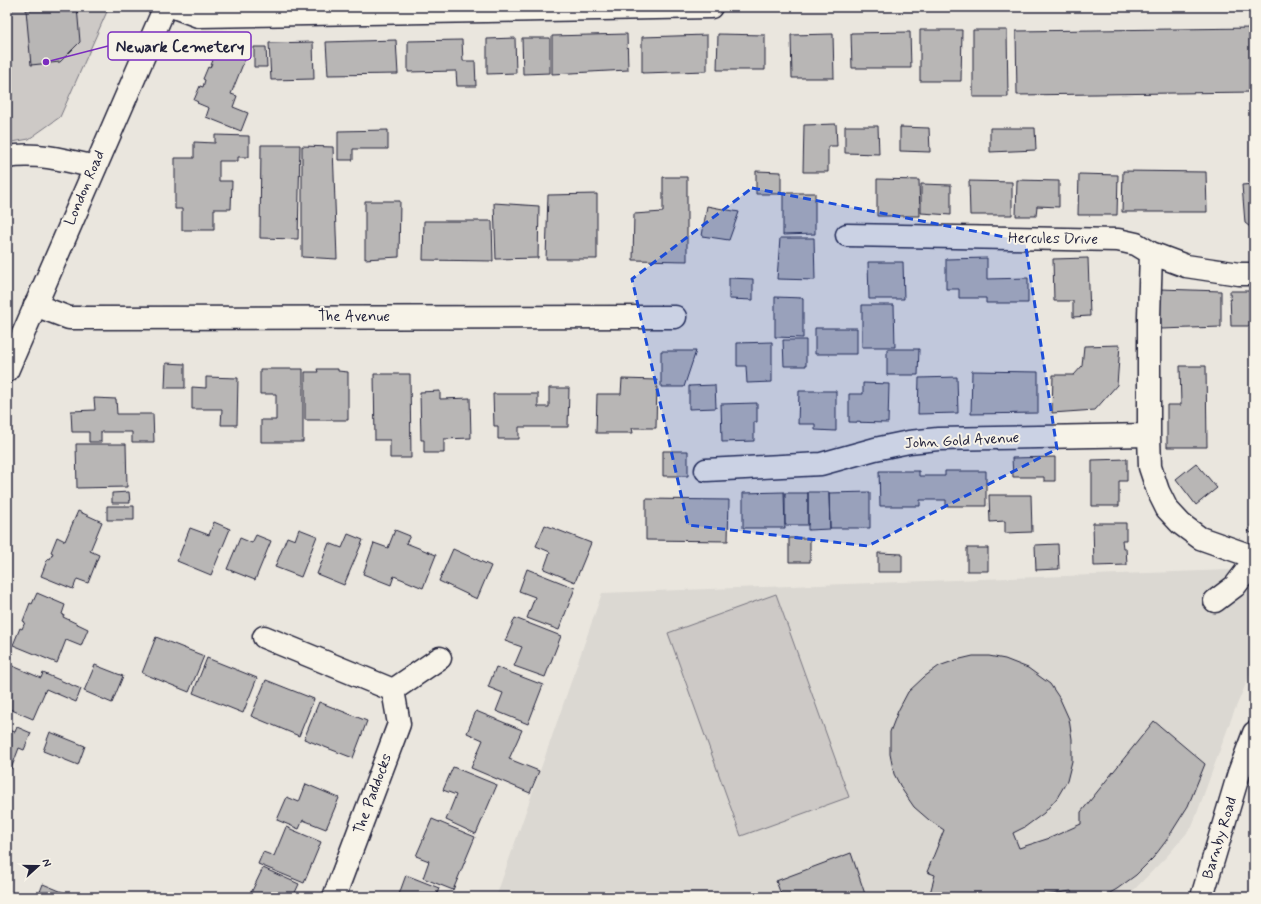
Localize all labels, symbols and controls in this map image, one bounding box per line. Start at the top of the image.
callout: Newark Cemetery [108,32,251,60]
text: Newark Cemetery [116,37,244,58]
street label: London Road [60,147,110,229]
street label: Hercules Drive [1008,228,1098,250]
street label: The Avenue [318,307,390,327]
street label: John Gold Avenue [904,428,1020,454]
street label: The Paddocks [349,751,397,837]
street label: Barnby Road [1198,794,1242,881]
north arrow [18,846,58,886]
text: N [39,857,54,869]

